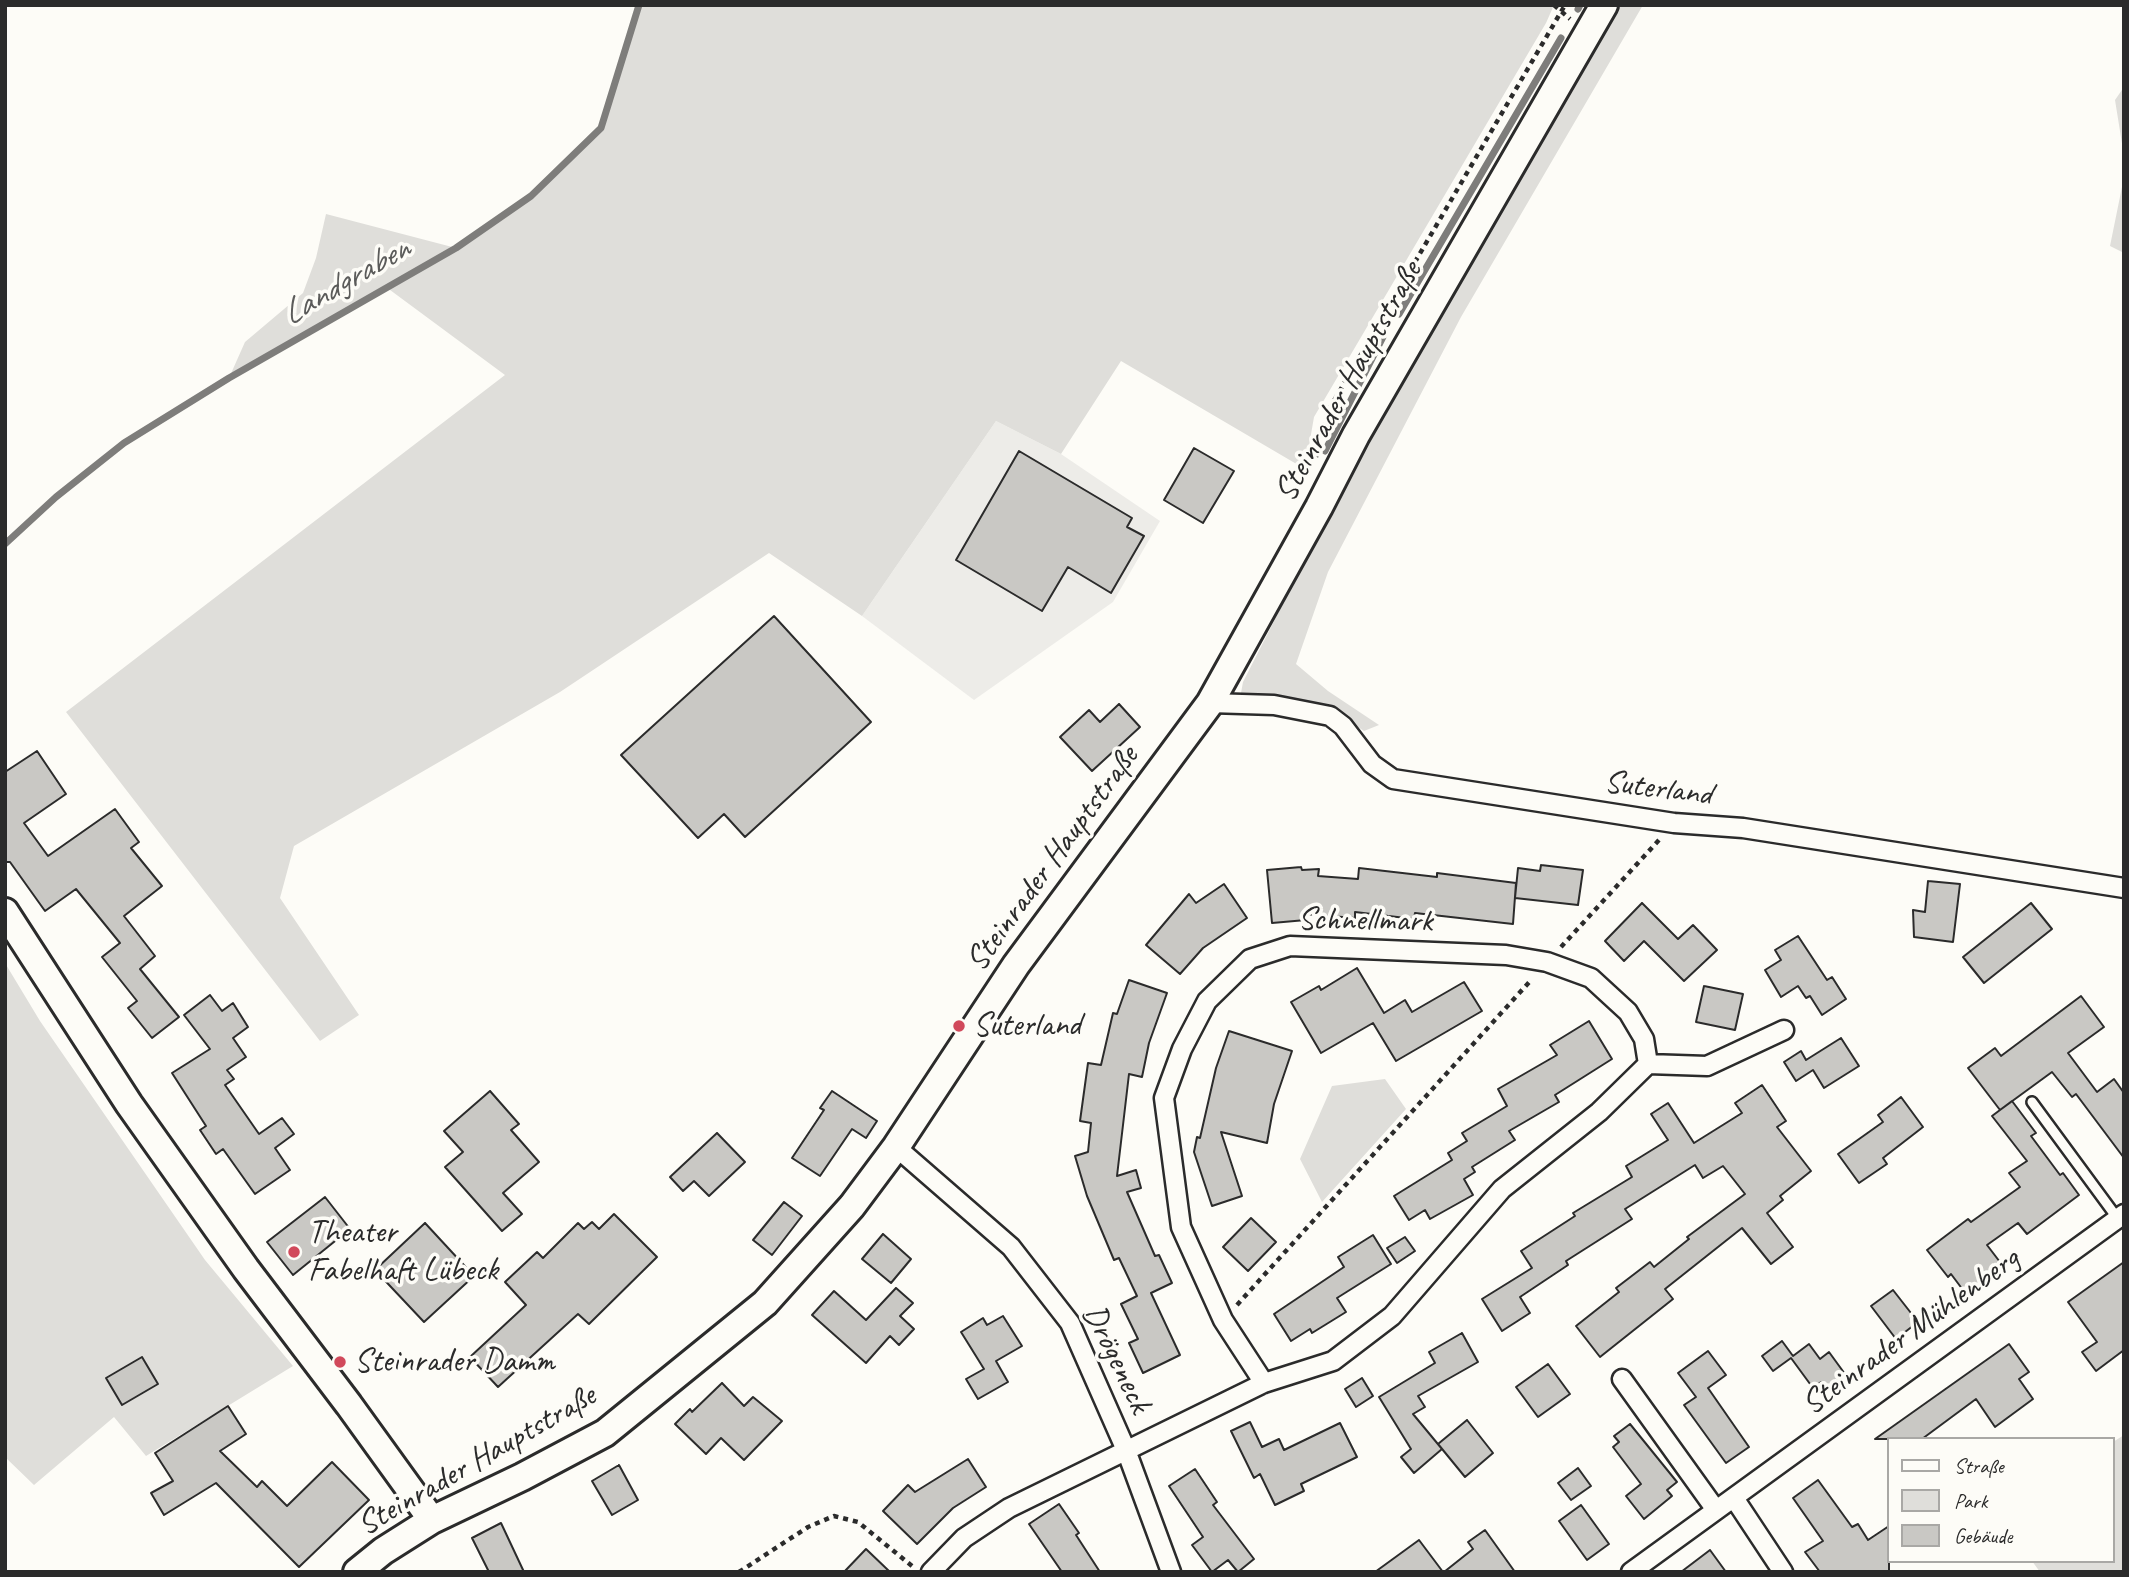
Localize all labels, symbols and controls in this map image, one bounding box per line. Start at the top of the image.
water label: Landgraben [274,229,418,335]
street label: Steinrader Hauptstraße [1267,255,1431,509]
street label: Steinrader Hauptstraße [958,739,1148,979]
street label: Suterland [1602,763,1714,815]
street label: Schnellmark [1297,900,1433,942]
place label: Suterland [973,1006,1081,1046]
marker: Suterland [951,1018,967,1034]
place label: Theater Fabelhaft Lübeck [308,1213,498,1291]
street label: Steinrader Mühlenberg [1794,1240,2028,1424]
marker: Theater Fabelhaft Lübeck [286,1244,302,1260]
street label: Drögeneck [1073,1299,1159,1419]
place label: Steinrader Damm [354,1342,555,1382]
marker: Steinrader Damm [332,1354,348,1370]
street label: Steinrader Hauptstraße [351,1377,603,1545]
legend [1888,1437,2115,1563]
text: Straße [1954,1453,2004,1479]
text: Park [1954,1488,1987,1514]
text: Gebäude [1954,1523,2012,1549]

